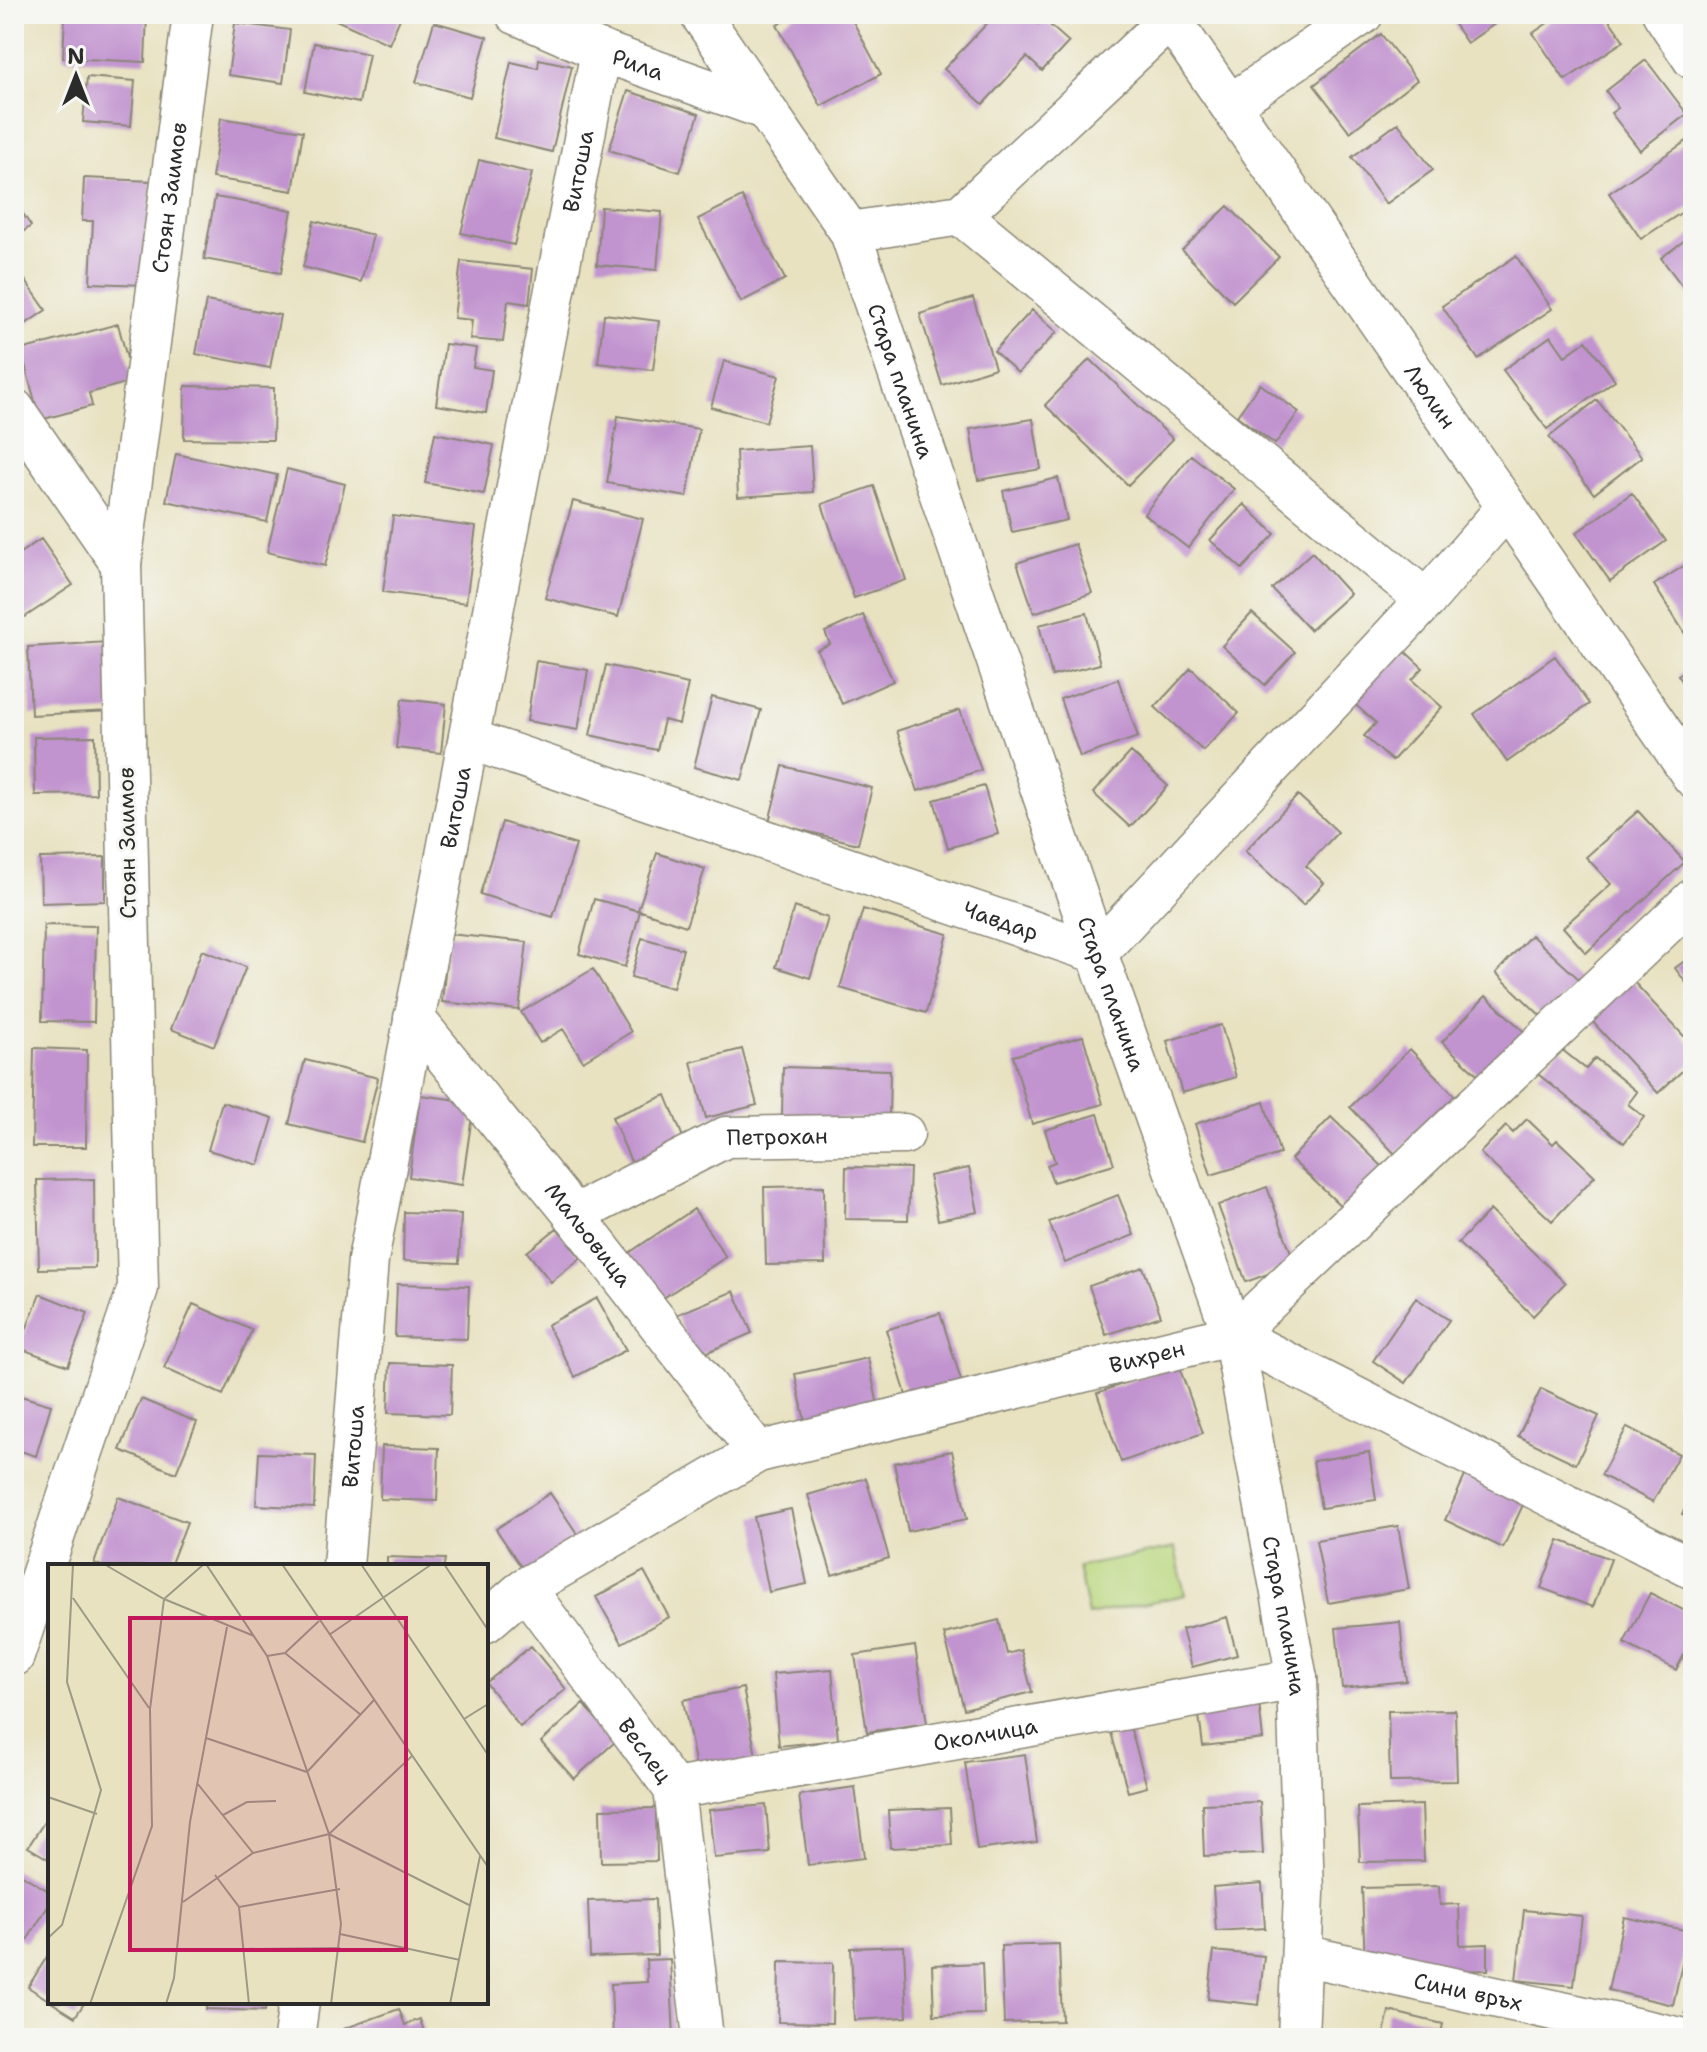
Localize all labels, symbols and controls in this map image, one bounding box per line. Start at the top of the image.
north arrow [36,36,116,116]
text: N [67,42,85,71]
street label: Рила [608,42,668,87]
street label: Стоян Заимов [145,120,193,275]
street label: Витоша [556,127,600,215]
street label: Стара планина [861,299,941,463]
street label: Люлин [1398,358,1463,434]
street label: Витоша [433,763,477,851]
street label: Стоян Заимов [111,767,143,919]
street label: Чавдар [959,894,1042,947]
street label: Стара планина [1071,912,1152,1075]
street label: Петрохан [726,1121,828,1151]
street label: Мальовица [538,1176,639,1293]
street label: Вихрен [1106,1333,1188,1379]
street label: Витоша [335,1403,371,1489]
street label: Стара планина [1256,1534,1312,1697]
inset map [48,1564,488,2004]
street label: Околчица [931,1711,1040,1757]
street label: Веслец [612,1712,679,1789]
street label: Сини връх [1411,1965,1525,2017]

